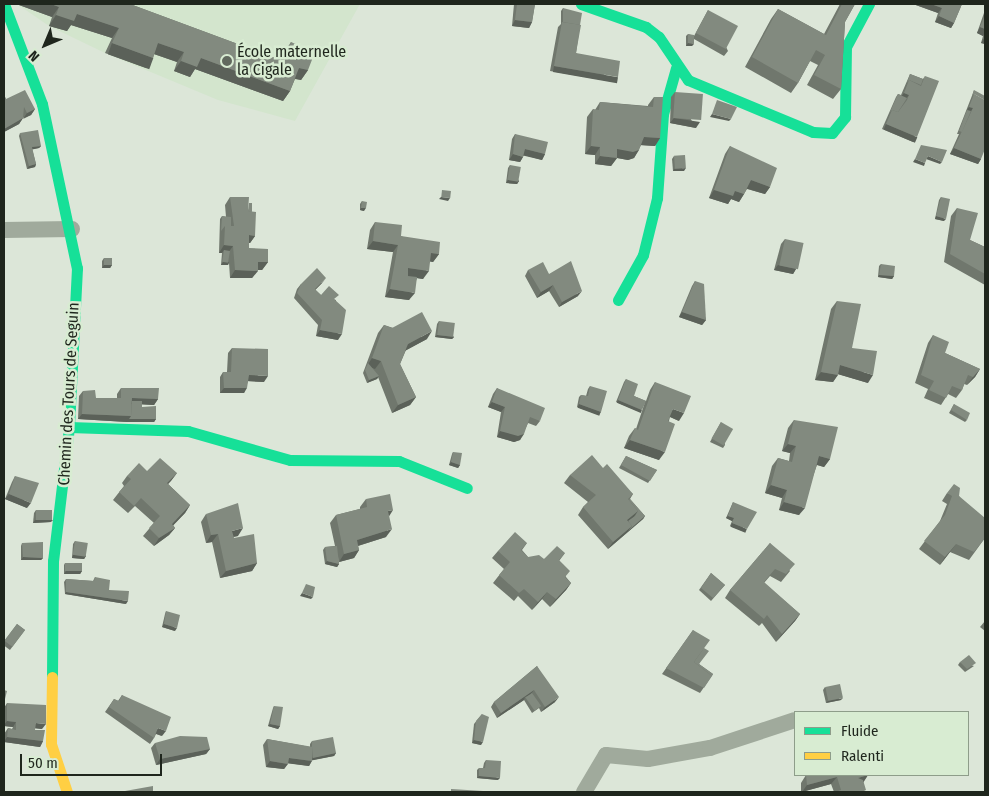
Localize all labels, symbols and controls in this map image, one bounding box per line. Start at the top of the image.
north arrow [20,20,70,70]
place label: École maternelle la Cigale [237,42,346,80]
text: N [25,47,43,65]
marker: École maternelle la Cigale [221,55,233,67]
street label: Chemin des Tours de Seguin [55,302,83,486]
legend [794,711,969,776]
text: Fluide [841,722,878,740]
scale bar [22,744,165,776]
text: Ralenti [841,747,884,765]
text: 50 m [28,754,58,772]

